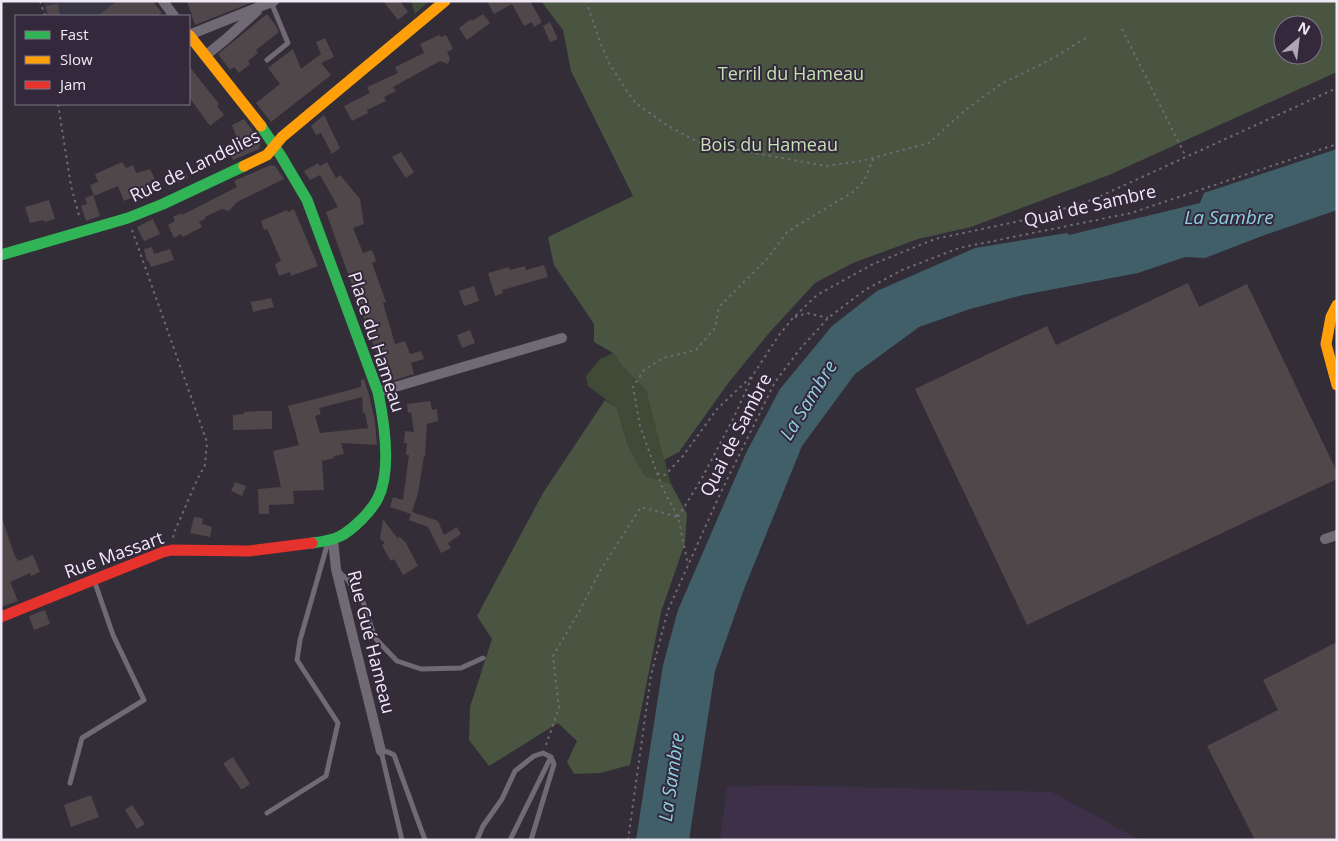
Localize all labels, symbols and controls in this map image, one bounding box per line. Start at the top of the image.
legend [15,15,190,105]
north arrow [1273,15,1323,65]
text: N [1295,17,1314,39]
text: Fast [60,24,89,44]
text: Slow [60,49,93,69]
park label: Terril du Hameau [718,61,864,85]
text: Jam [58,74,86,94]
street label: Rue de Landelies [125,123,264,207]
park label: Bois du Hameau [700,132,838,156]
street label: Quai de Sambre [1021,178,1158,232]
water label: La Sambre [1184,204,1274,230]
street label: Place du Hameau [343,268,411,415]
water label: La Sambre [773,355,843,445]
street label: Quai de Sambre [694,369,776,500]
street label: Rue Massart [61,525,167,583]
street label: Rue Gué Hameau [343,568,401,716]
water label: La Sambre [652,731,690,823]

